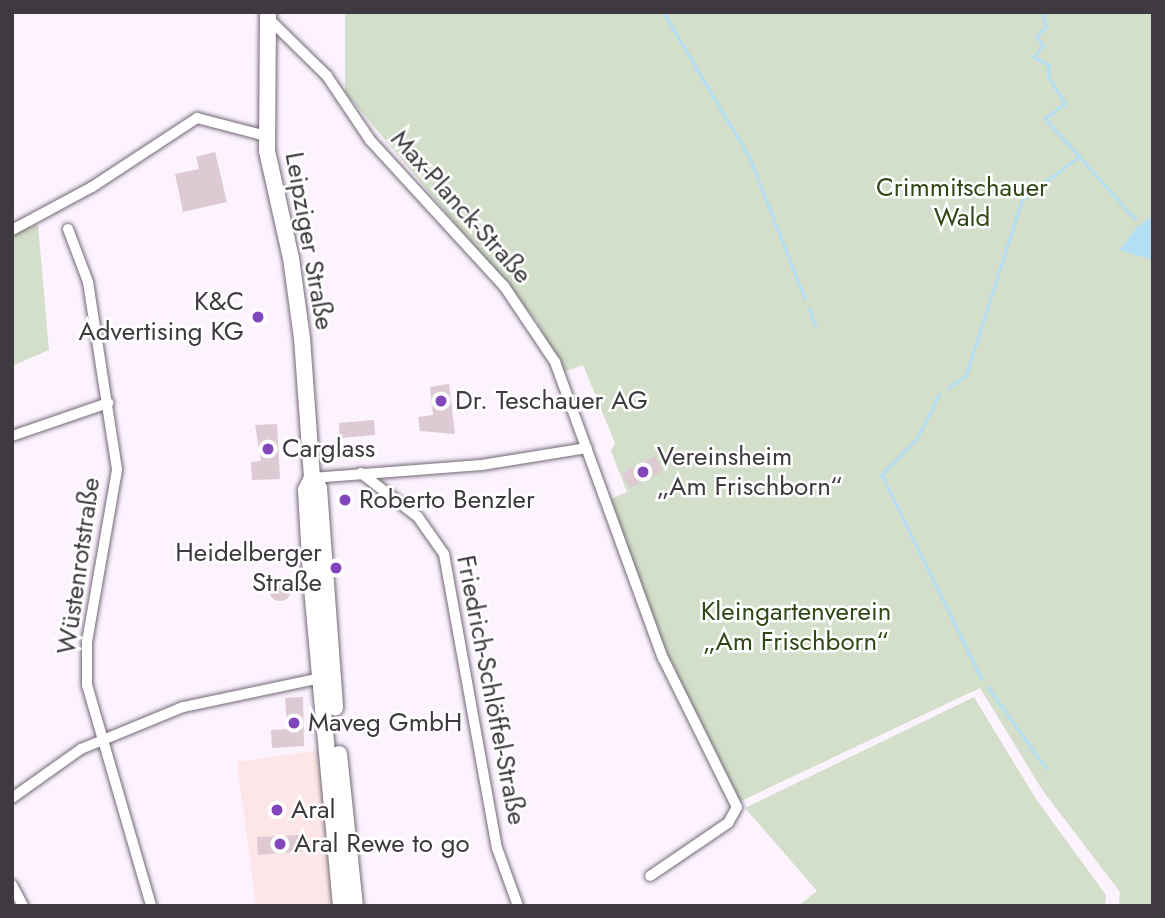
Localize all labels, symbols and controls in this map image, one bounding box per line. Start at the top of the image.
street label: Max-Planck-Straße [384,124,538,290]
street label: Leipziger Straße [278,150,340,332]
park label: Crimmitschauer Wald [876,172,1048,234]
place label: K&C Advertising KG [79,286,244,348]
marker: K&C Advertising KG [250,309,266,325]
place label: Dr. Teschauer AG [455,385,648,417]
marker: Dr. Teschauer AG [433,393,449,409]
place label: Carglass [282,433,375,465]
marker: Carglass [260,441,276,457]
place label: Vereinsheim „Am Frischborn“ [657,441,842,503]
marker: Vereinsheim „Am Frischborn“ [635,464,651,480]
street label: Wüstenrotstraße [51,476,107,656]
place label: Roberto Benzler [359,484,535,516]
marker: Roberto Benzler [337,492,353,508]
place label: Heidelberger Straße [175,537,322,598]
street label: Friedrich-Schlöffel-Straße [450,553,532,827]
marker: Heidelberger Straße [328,560,344,576]
park label: Kleingartenverein „Am Frischborn“ [701,596,891,658]
place label: Maveg GmbH [308,707,462,739]
marker: Maveg GmbH [286,715,302,731]
place label: Aral [291,794,336,826]
marker: Aral [269,802,285,818]
place label: Aral Rewe to go [294,828,470,860]
marker: Aral Rewe to go [272,836,288,852]

